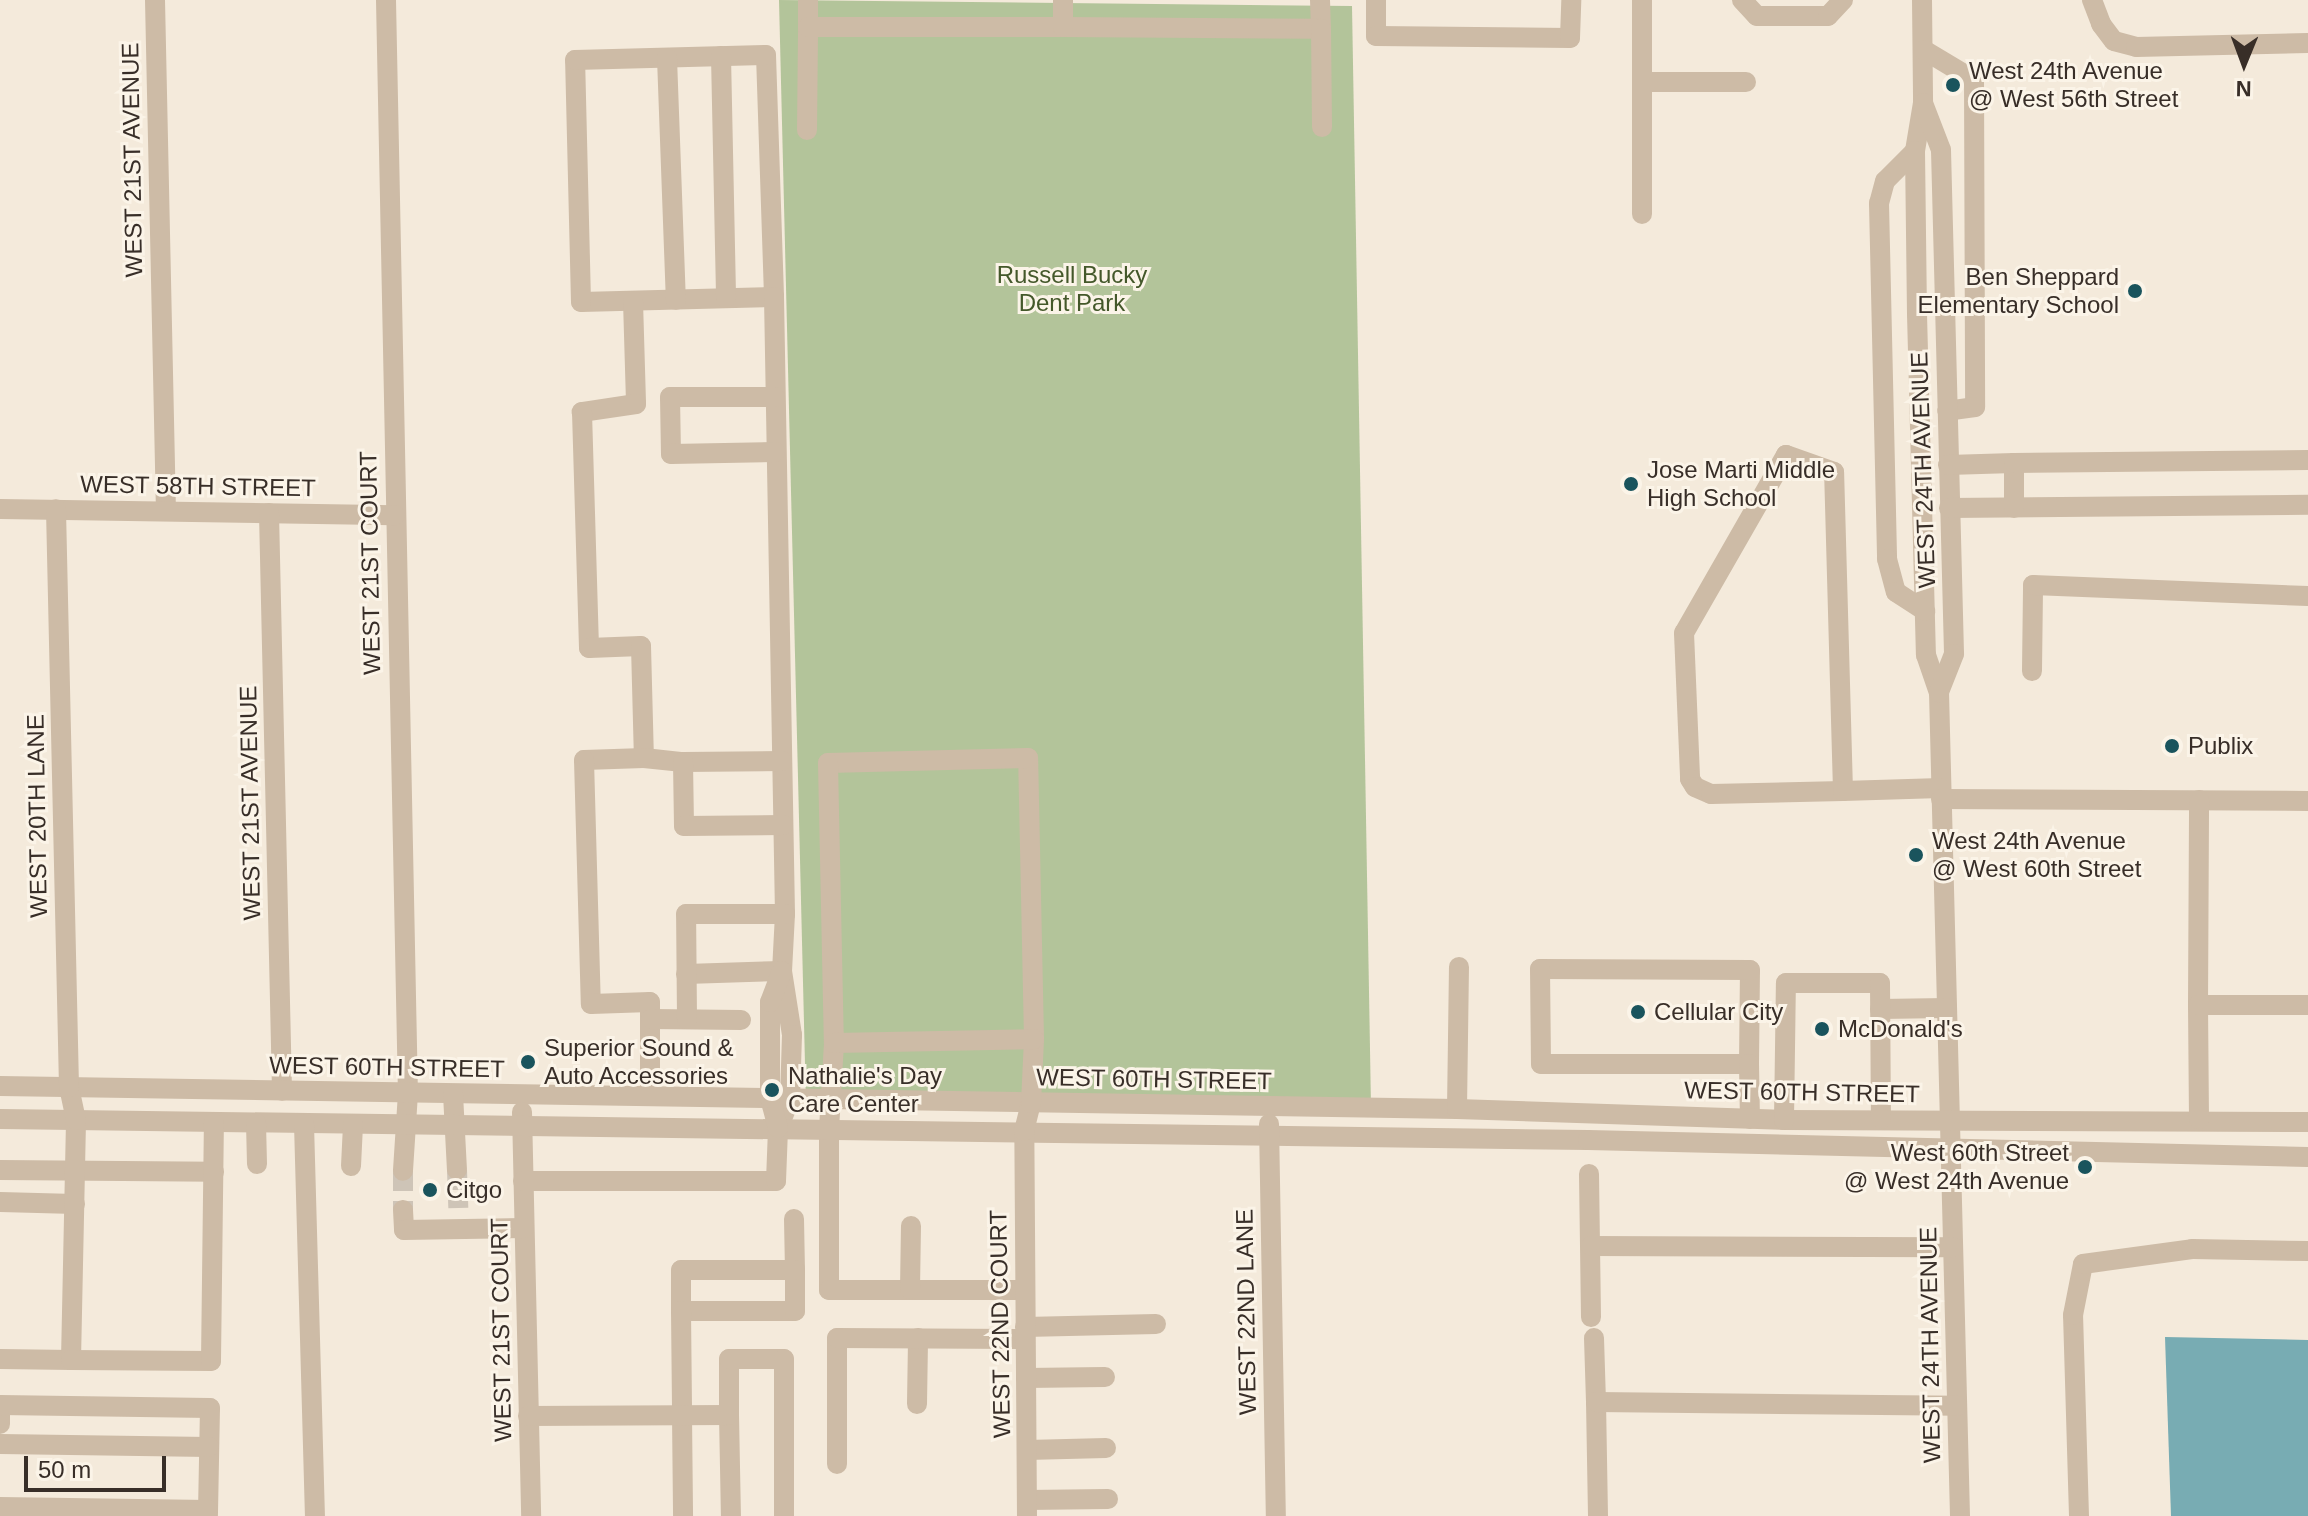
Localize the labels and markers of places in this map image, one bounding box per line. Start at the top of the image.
place label: West 24th Avenue @ West 56th Street [1969,57,2178,113]
marker: West 24th Avenue @ West 56th Street [1944,76,1962,94]
place label: Ben Sheppard Elementary School [1918,263,2119,319]
marker: Ben Sheppard Elementary School [2126,282,2144,300]
place label: Jose Marti Middle High School [1647,456,1835,512]
marker: Jose Marti Middle High School [1622,475,1640,493]
place label: Publix [2188,732,2253,760]
marker: Publix [2163,737,2181,755]
place label: West 24th Avenue @ West 60th Street [1932,827,2141,883]
marker: West 24th Avenue @ West 60th Street [1907,846,1925,864]
place label: Cellular City [1654,998,1783,1026]
marker: Cellular City [1629,1003,1647,1021]
place label: McDonald's [1838,1015,1963,1043]
marker: McDonald's [1813,1020,1831,1038]
place label: Superior Sound & Auto Accessories [544,1034,733,1090]
marker: Superior Sound & Auto Accessories [519,1053,537,1071]
place label: Nathalie's Day Care Center [788,1062,942,1118]
marker: Nathalie's Day Care Center [763,1081,781,1099]
place label: West 60th Street @ West 24th Avenue [1843,1139,2069,1195]
marker: West 60th Street @ West 24th Avenue [2076,1158,2094,1176]
place label: Citgo [446,1176,502,1204]
marker: Citgo [421,1181,439,1199]

